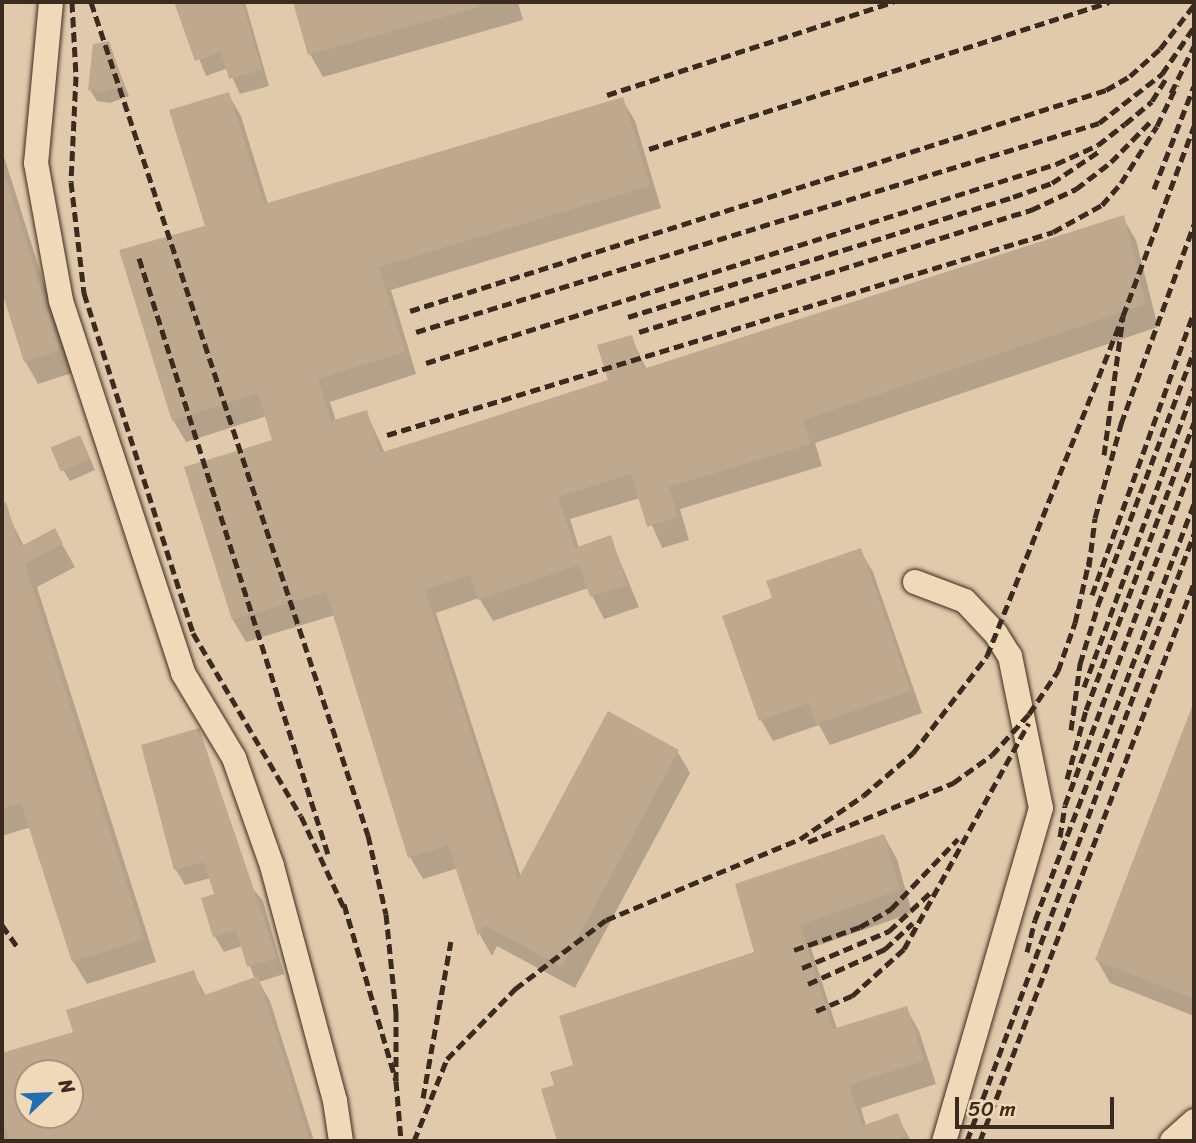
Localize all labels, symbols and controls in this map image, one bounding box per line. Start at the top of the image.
north arrow [14,1059,84,1129]
text: N [49,1074,85,1099]
scale bar [958,1084,1117,1128]
text: 50 m [968,1090,1016,1128]

